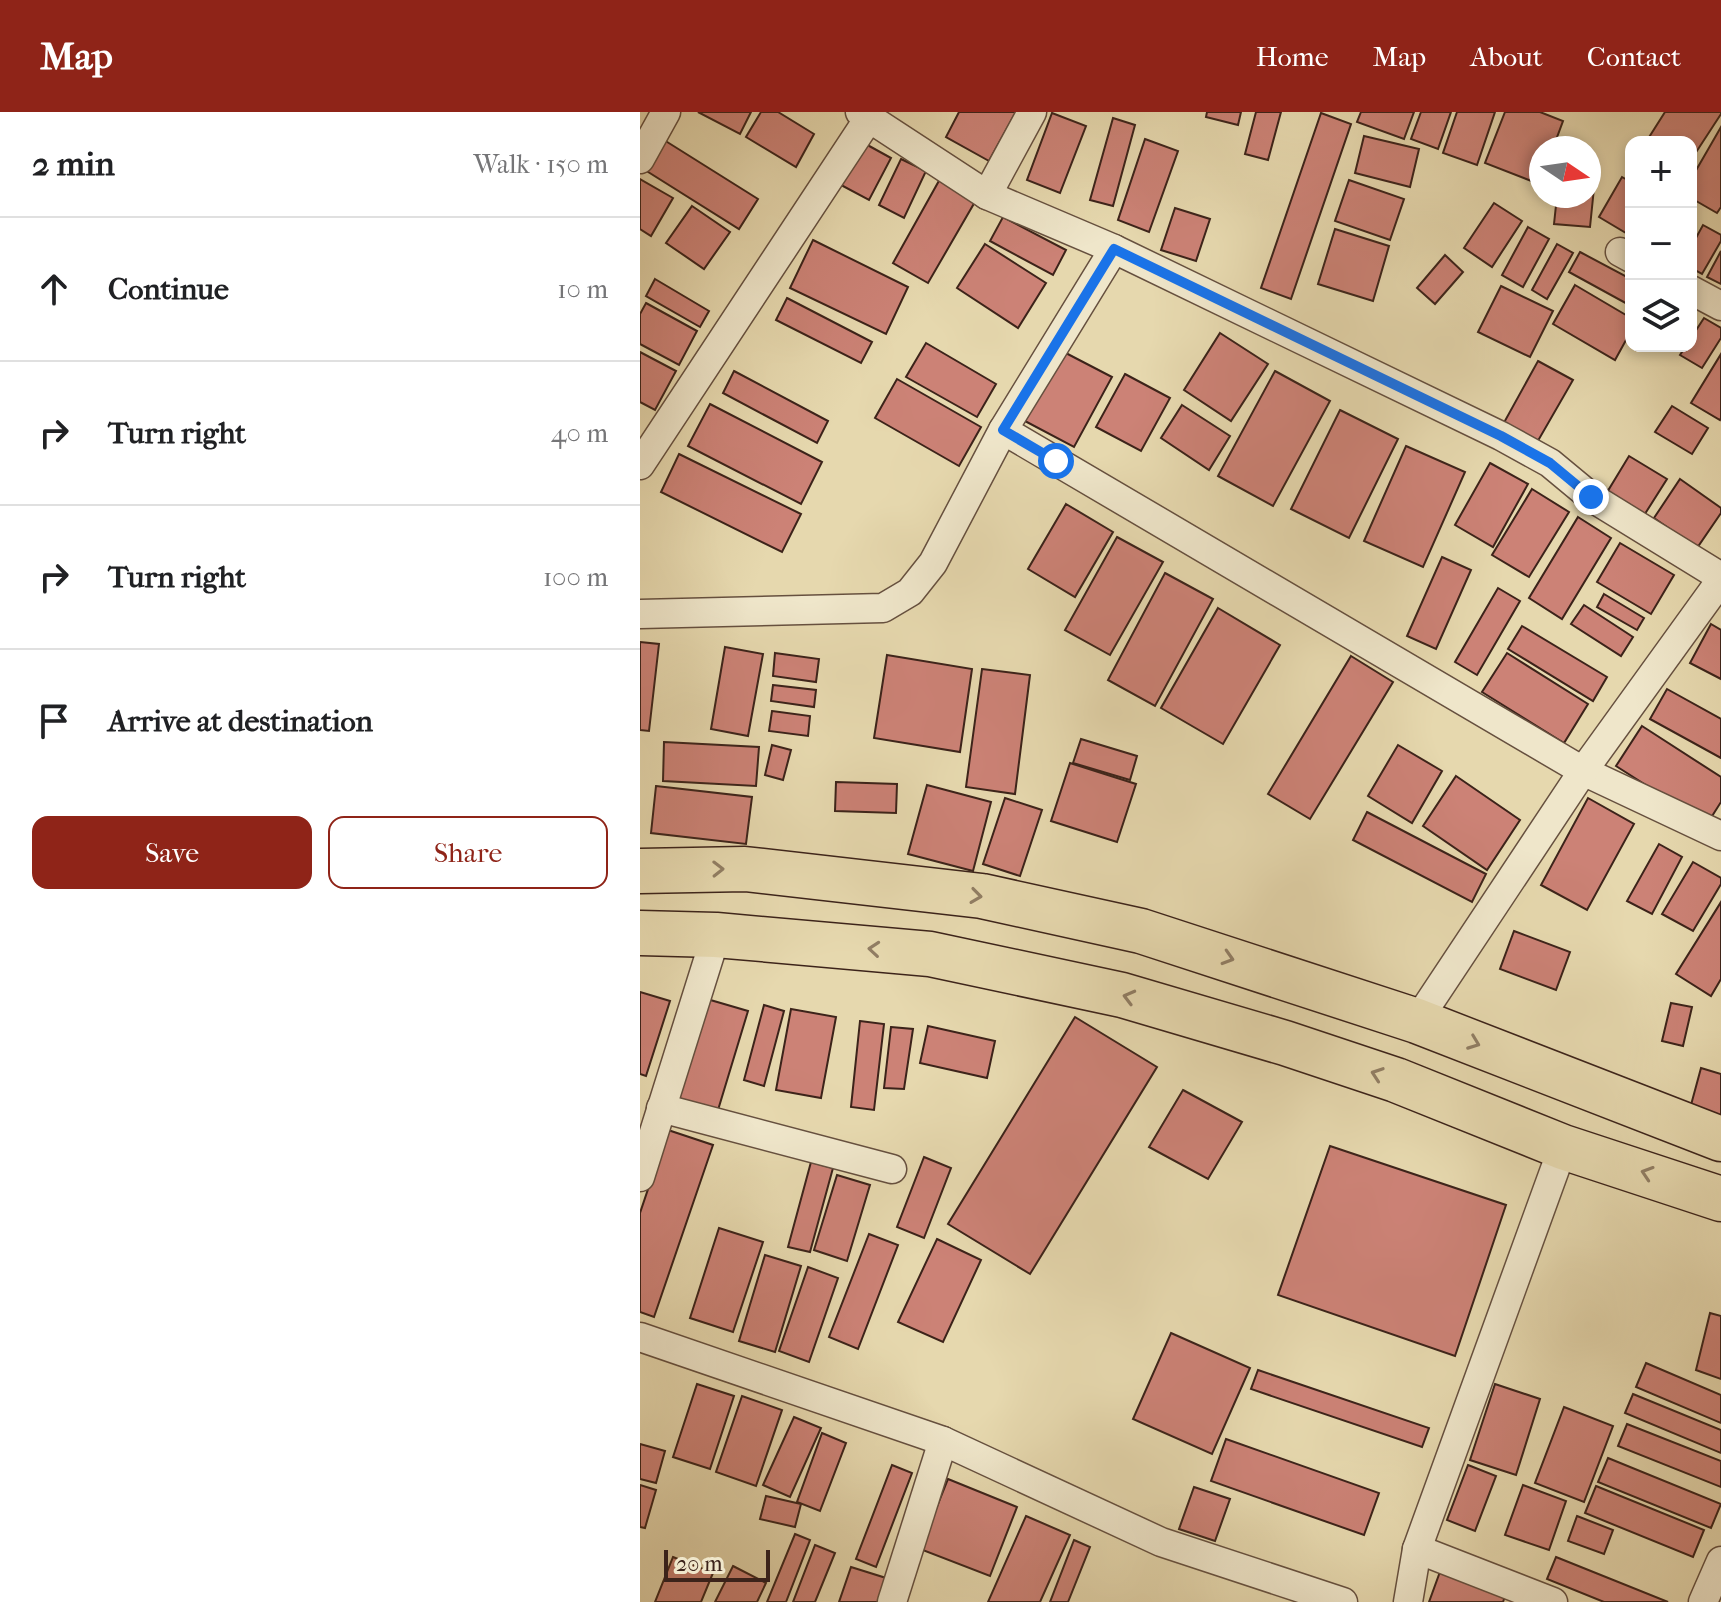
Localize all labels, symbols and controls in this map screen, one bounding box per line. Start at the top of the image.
text: Map [40,34,113,79]
text: Home [1256,40,1329,73]
text: Map [1373,40,1426,73]
text: About [1470,40,1543,73]
text: Contact [1587,40,1681,73]
north arrow [1529,136,1601,208]
map controls [1625,136,1697,352]
button: + [1625,136,1697,208]
text: 2 min [32,144,115,184]
text: Walk · 150 m [473,149,608,180]
button: − [1625,208,1697,280]
icon: ahead [32,267,76,311]
text: Continue [108,272,229,307]
text: 10 m [557,274,608,305]
button: layers [1625,280,1697,352]
icon: right [32,411,76,455]
text: Turn right [108,416,246,451]
text: 40 m [551,418,608,449]
route start [1038,443,1074,479]
route end [1573,479,1609,515]
icon: right [32,555,76,599]
text: Turn right [108,560,246,595]
text: 100 m [543,562,608,593]
icon: arrive [32,699,76,743]
text: Arrive at destination [108,704,373,739]
button: Save [32,816,312,889]
button: Share [328,816,608,889]
one-way arrow [712,861,725,878]
one-way arrow [970,887,983,904]
one-way arrow [867,941,880,958]
one-way arrow [1221,949,1235,965]
one-way arrow [1123,990,1137,1006]
one-way arrow [1466,1033,1480,1050]
one-way arrow [1371,1067,1385,1083]
one-way arrow [1641,1167,1655,1183]
scale bar [664,1546,770,1582]
text: 20 m [676,1551,722,1577]

